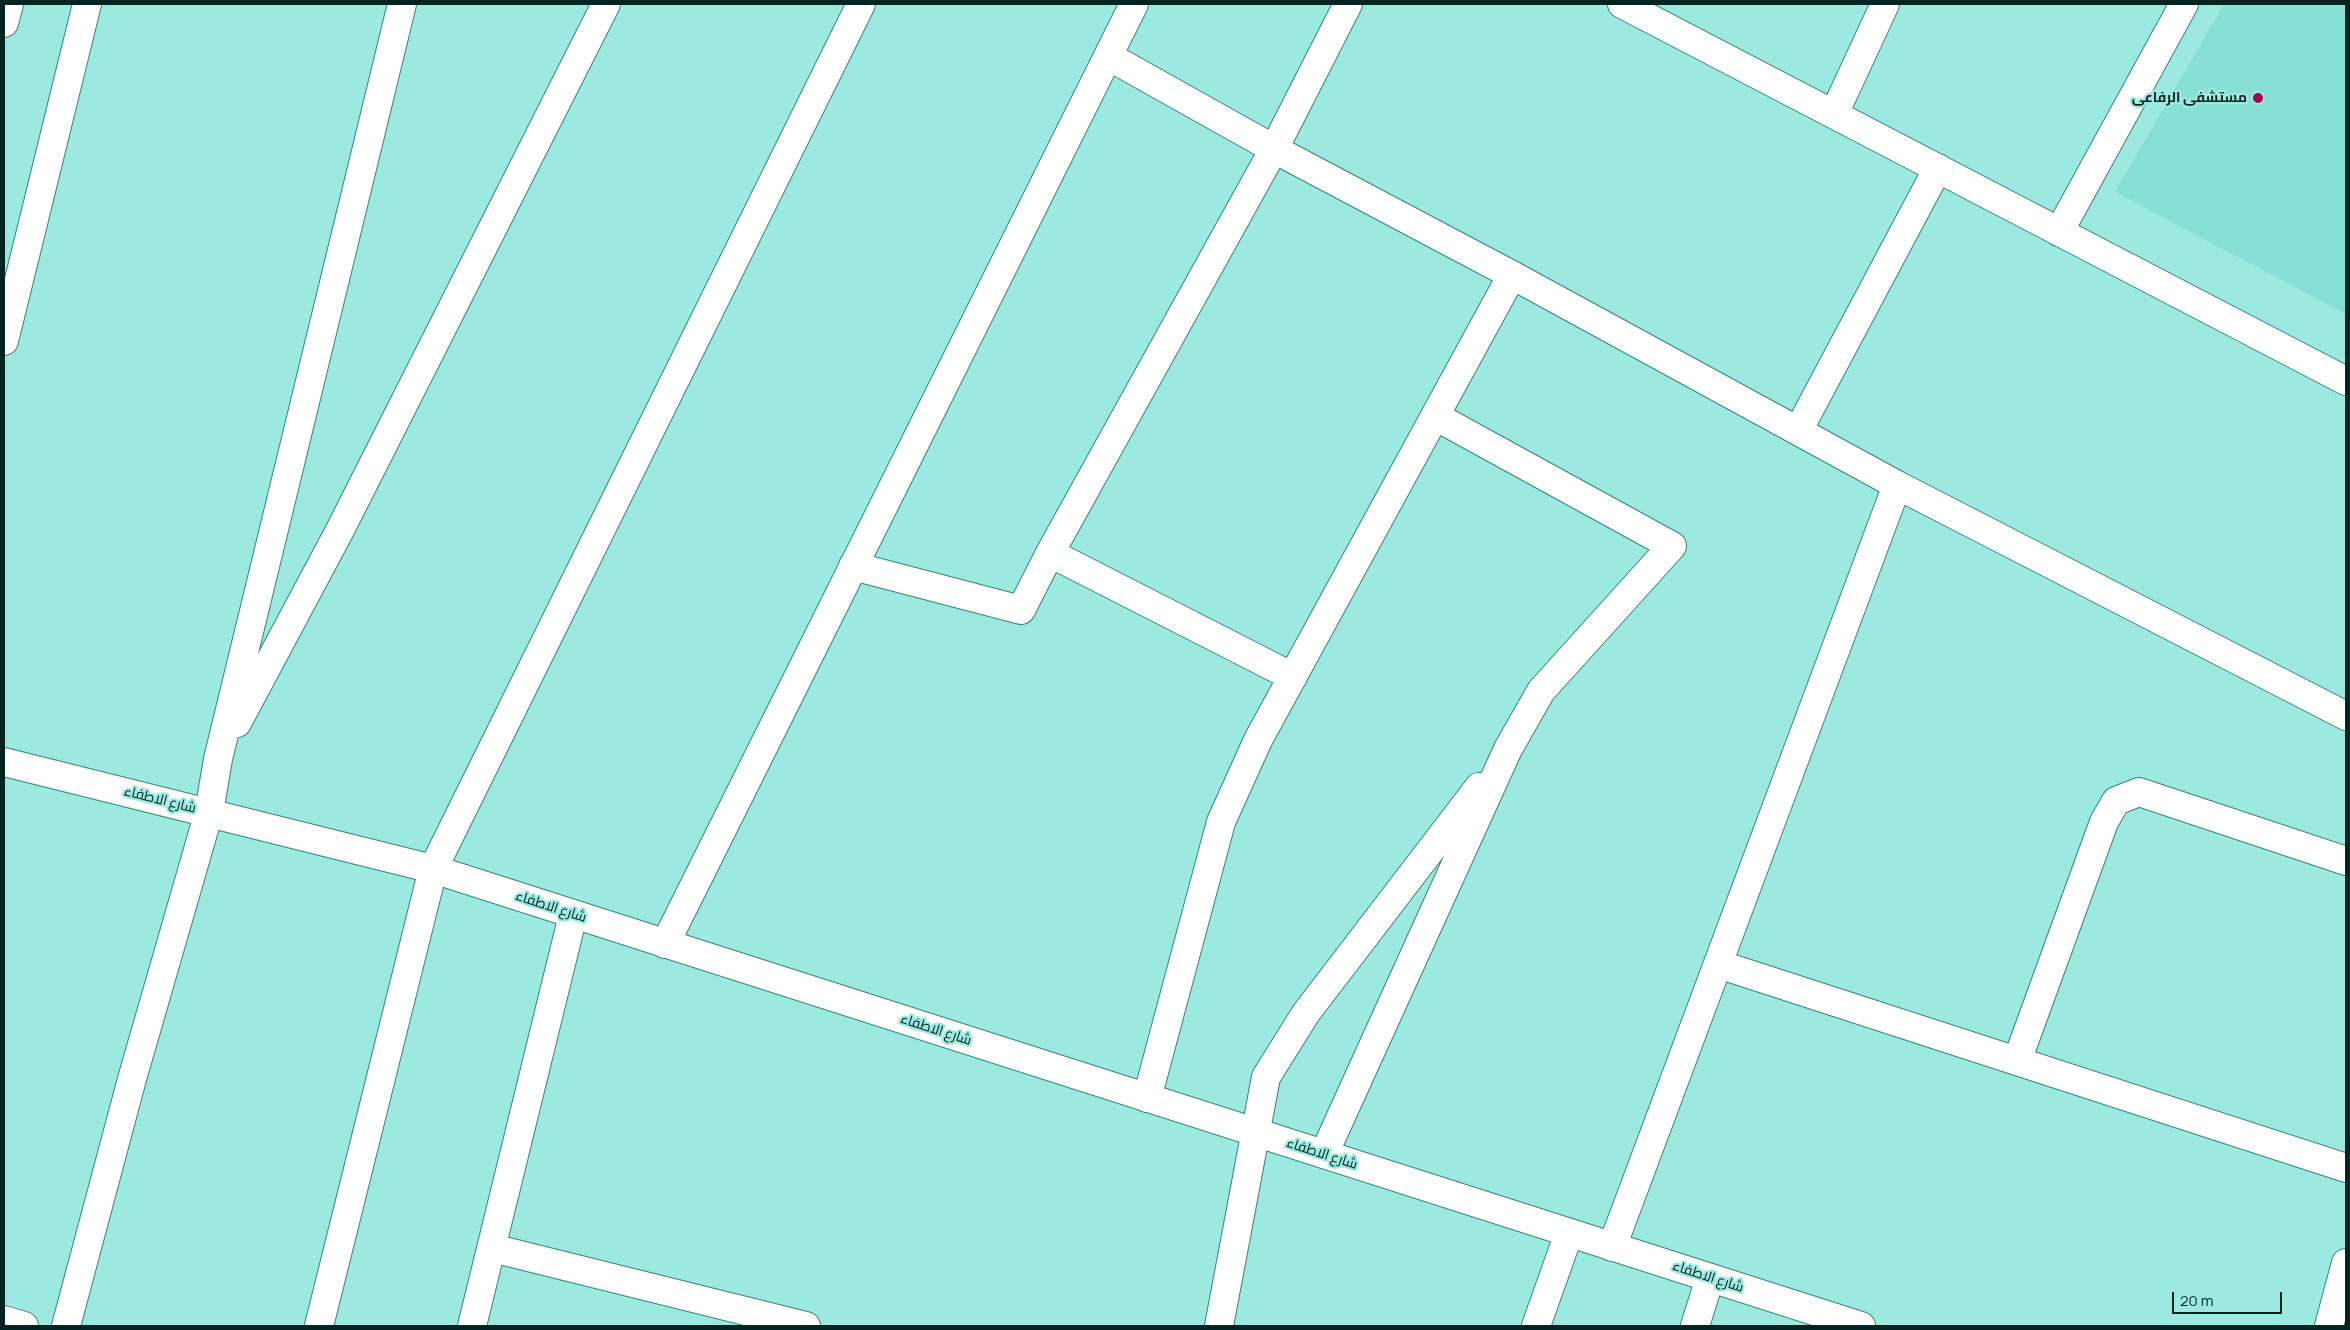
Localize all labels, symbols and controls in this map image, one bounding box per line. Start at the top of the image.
place label: مستشفی الرفاعی [2132,90,2247,106]
marker: مستشفی الرفاعی [2251,91,2265,105]
street label: شارع الاطفاء [122,783,198,817]
street label: شارع الاطفاء [513,888,589,926]
street label: شارع الاطفاء [898,1011,974,1049]
street label: شارع الاطفاء [1284,1135,1360,1173]
street label: شارع الاطفاء [1670,1258,1746,1296]
scale bar [2175,1282,2285,1314]
text: 20 m [2180,1290,2213,1311]

